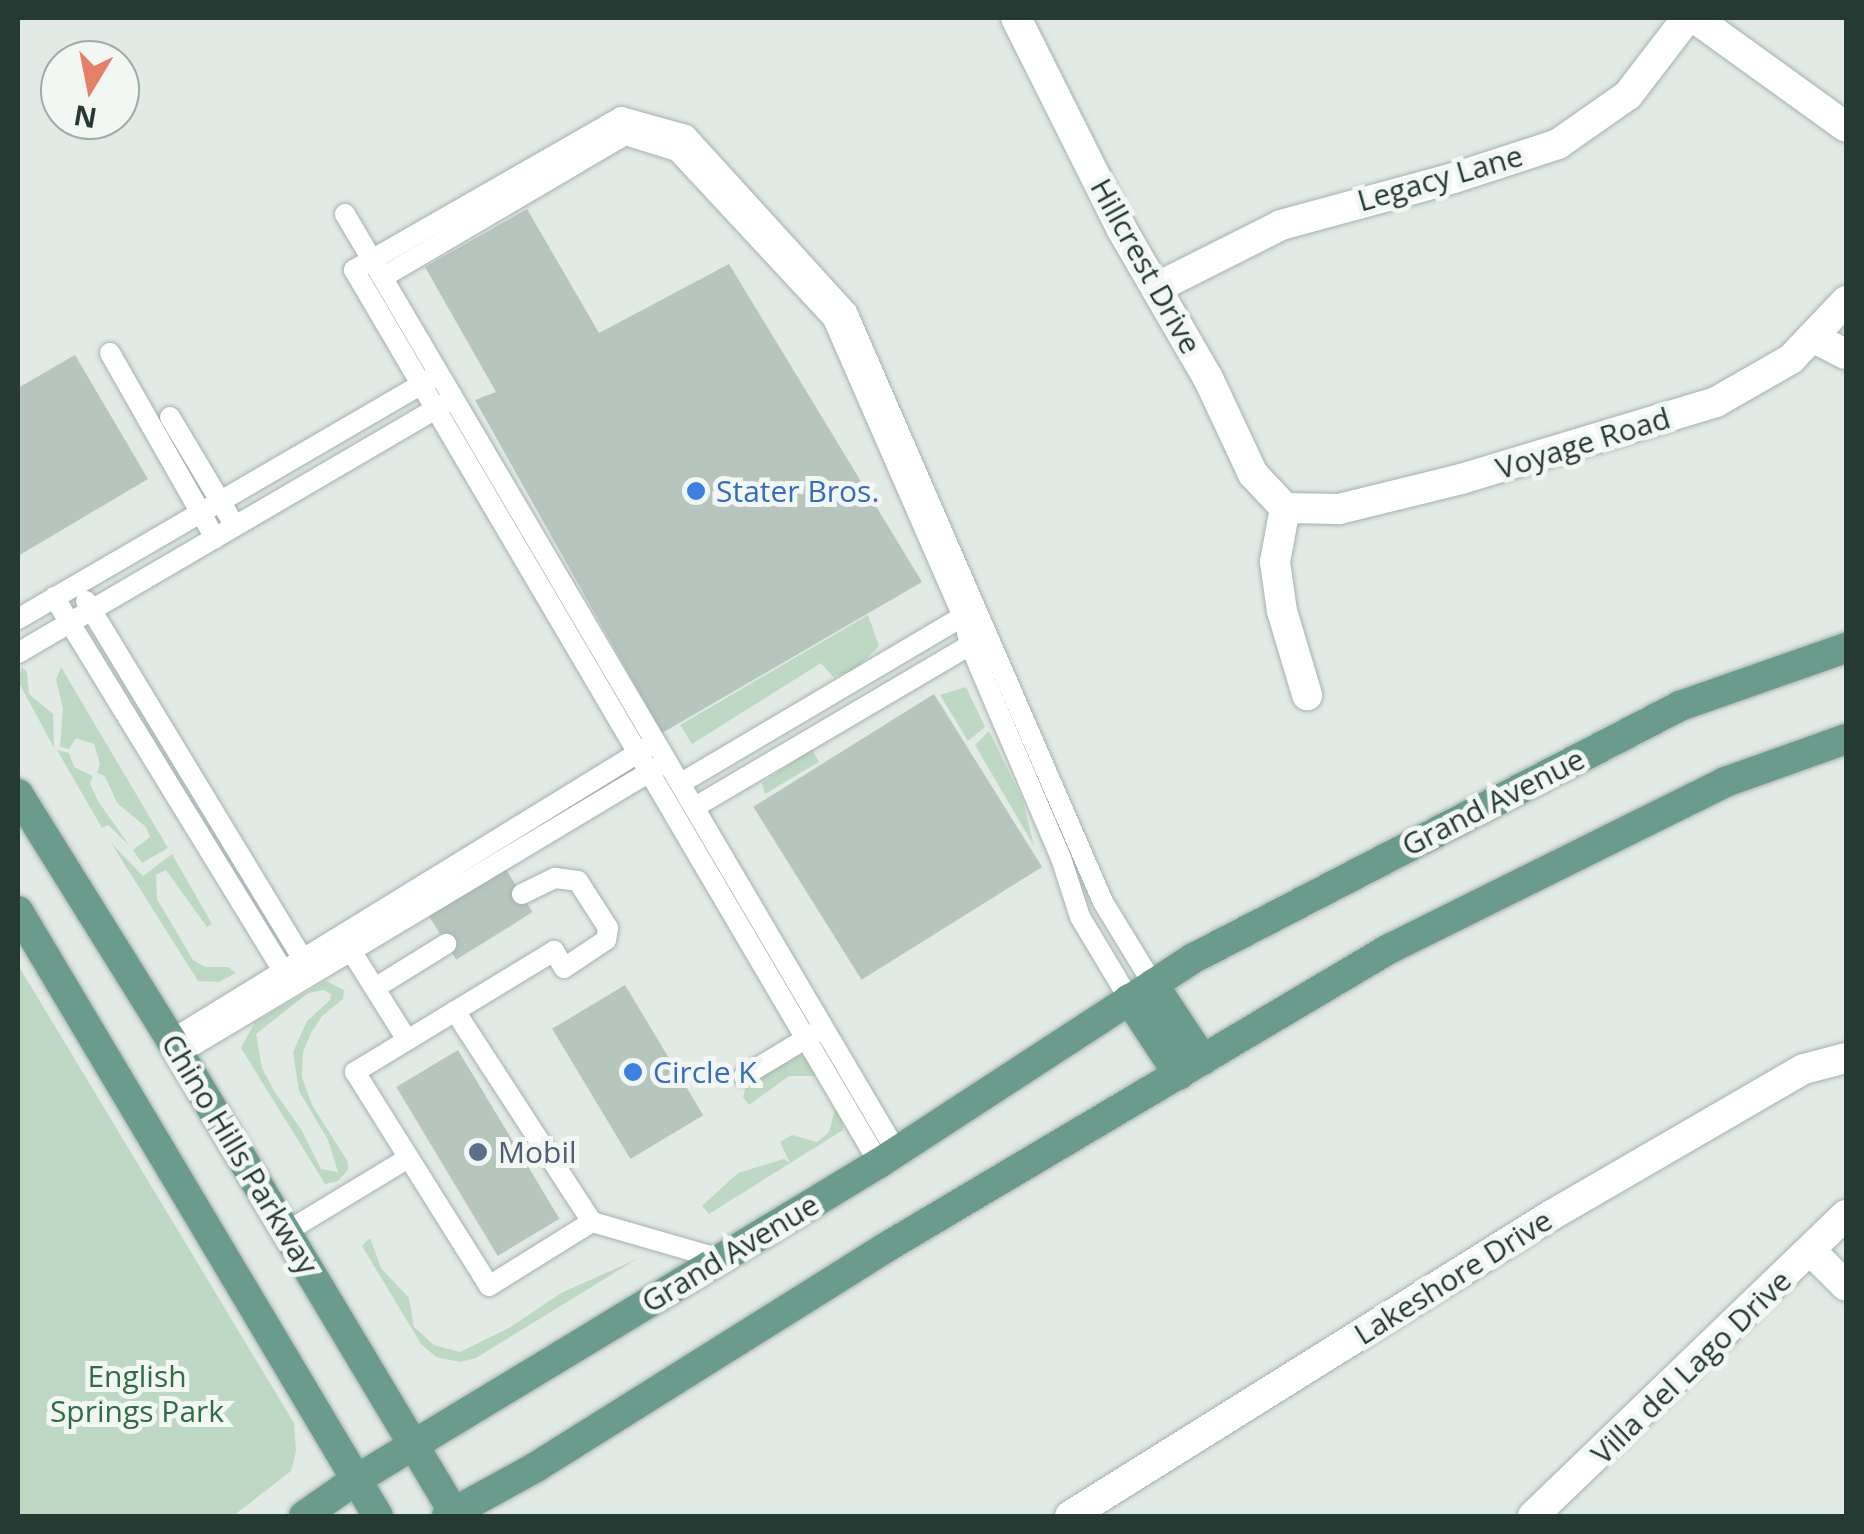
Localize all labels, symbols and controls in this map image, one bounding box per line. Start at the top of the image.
north arrow [40,40,140,140]
text: N [71,97,100,138]
street label: Legacy Lane [1353,137,1527,219]
street label: Hillcrest Drive [1083,172,1209,360]
street label: Voyage Road [1492,399,1674,487]
place label: Stater Bros. [716,473,879,509]
marker: Stater Bros. [685,480,707,502]
street label: Grand Avenue [1396,741,1590,863]
street label: Chino Hills Parkway [154,1027,326,1281]
place label: Circle K [653,1054,757,1090]
marker: Circle K [622,1061,644,1083]
place label: Mobil [498,1134,577,1170]
marker: Mobil [467,1141,489,1163]
street label: Grand Avenue [635,1186,825,1320]
street label: Lakeshore Drive [1348,1202,1558,1352]
street label: Villa del Lago Drive [1584,1263,1798,1471]
park label: English Springs Park [50,1358,224,1428]

